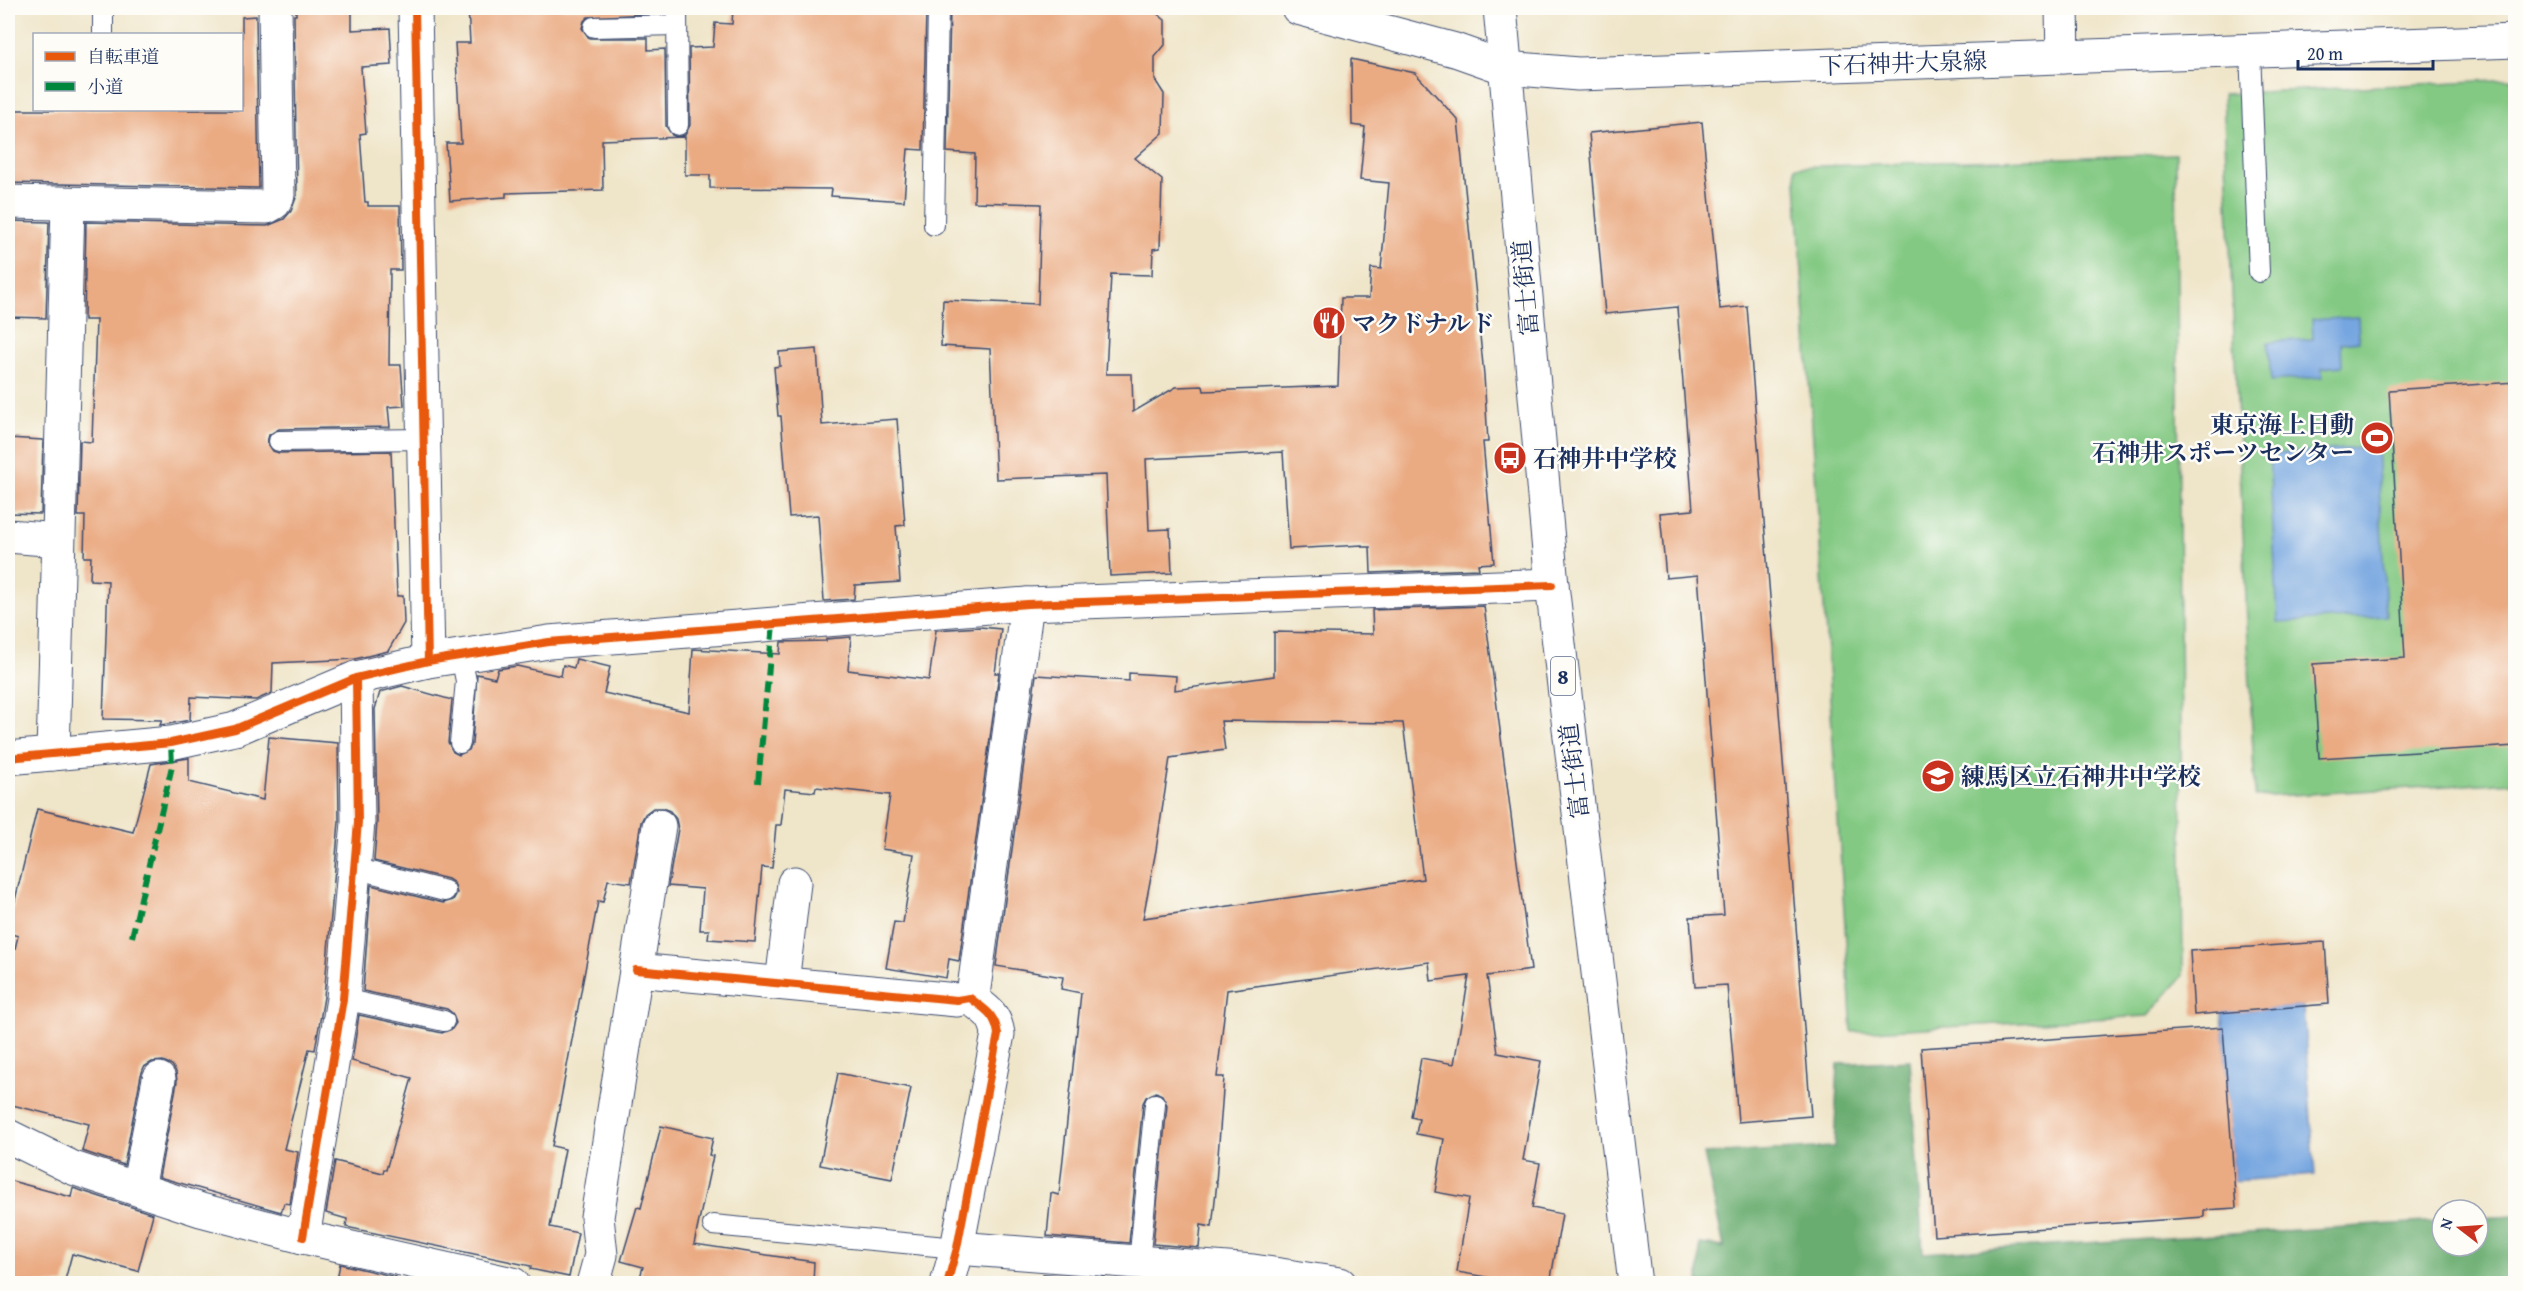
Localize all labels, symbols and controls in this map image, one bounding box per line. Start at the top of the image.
legend [33,33,243,111]
scale bar [2298,33,2433,71]
text: 20 m [2307,40,2343,67]
text: 自転車道 [87,43,159,70]
street label: 下石神井大泉線 [1818,43,1988,83]
text: 小道 [87,73,123,100]
street label: 富士街道 [1503,239,1547,337]
restaurant icon: マクドナルド [1311,305,1347,341]
place label: マクドナルド [1352,306,1495,341]
place label: 東京海上日動 石神井スポーツセンター [2092,407,2354,470]
sports icon: 東京海上日動 石神井スポーツセンター [2359,420,2395,456]
bus stop icon: 石神井中学校 [1492,440,1528,476]
place label: 石神井中学校 [1533,441,1677,476]
road number: 8 [1551,657,1575,695]
street label: 富士街道 [1551,721,1597,821]
school or university icon: 練馬区立石神井中学校 [1920,758,1956,794]
place label: 練馬区立石神井中学校 [1961,759,2201,794]
north arrow [2430,1198,2490,1258]
text: N [2433,1215,2459,1232]

